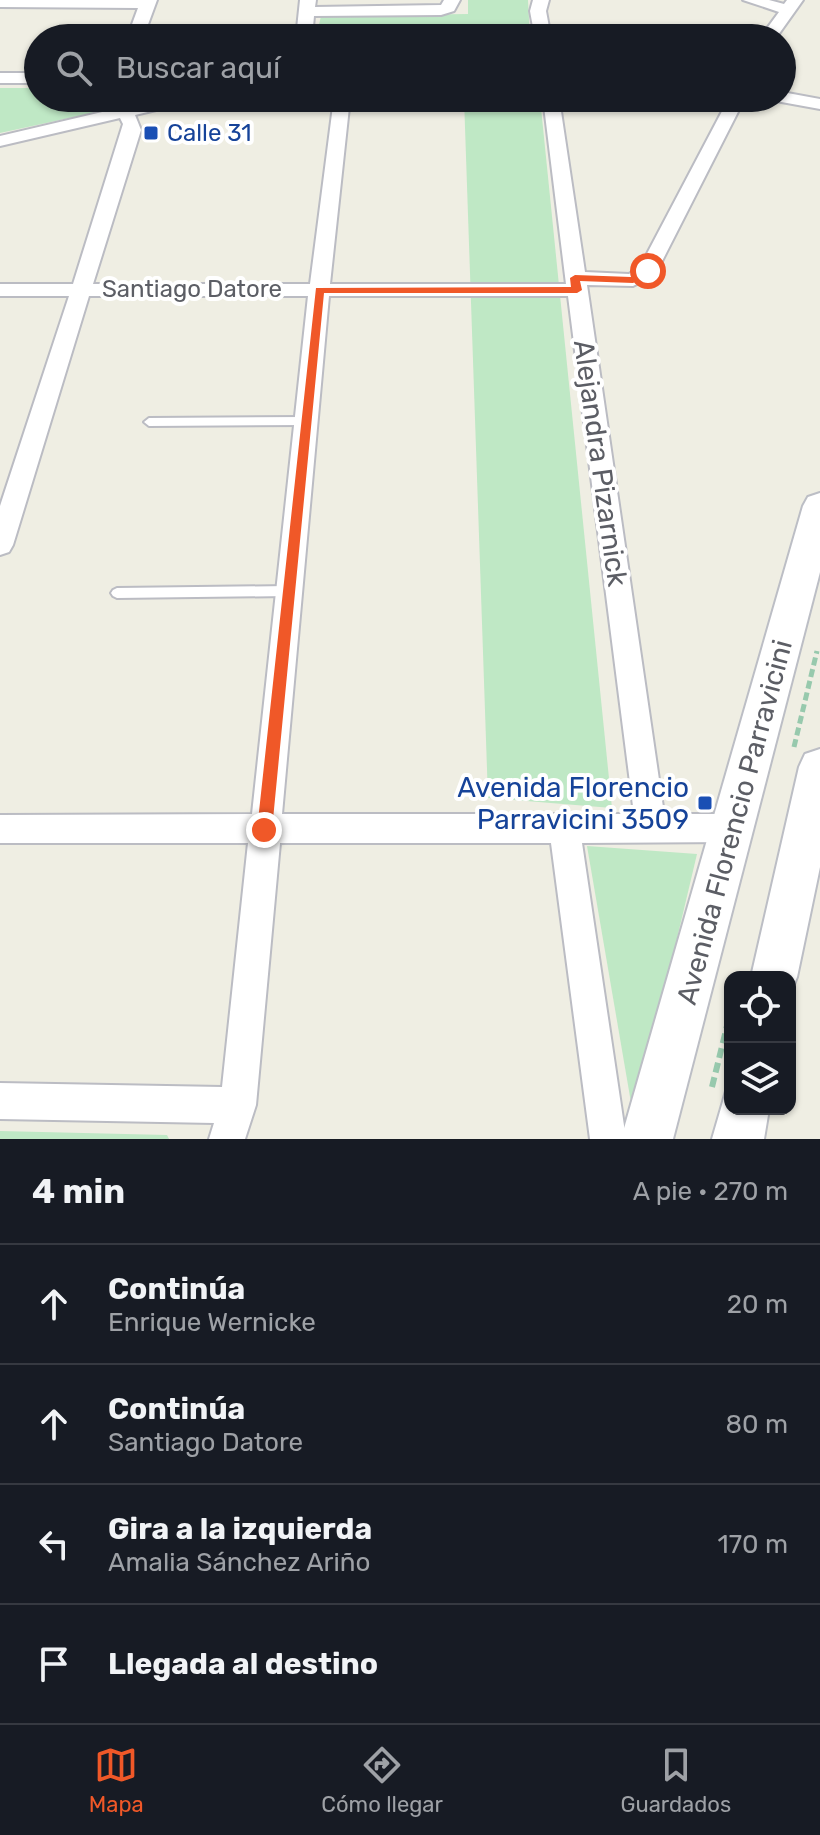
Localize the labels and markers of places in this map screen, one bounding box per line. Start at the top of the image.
place label: Calle 31 [167,119,251,147]
marker: Calle 31 [142,124,160,142]
place label: Avenida Florencio Parravicini 3509 [457,771,689,836]
marker: Avenida Florencio Parravicini 3509 [696,794,714,812]

